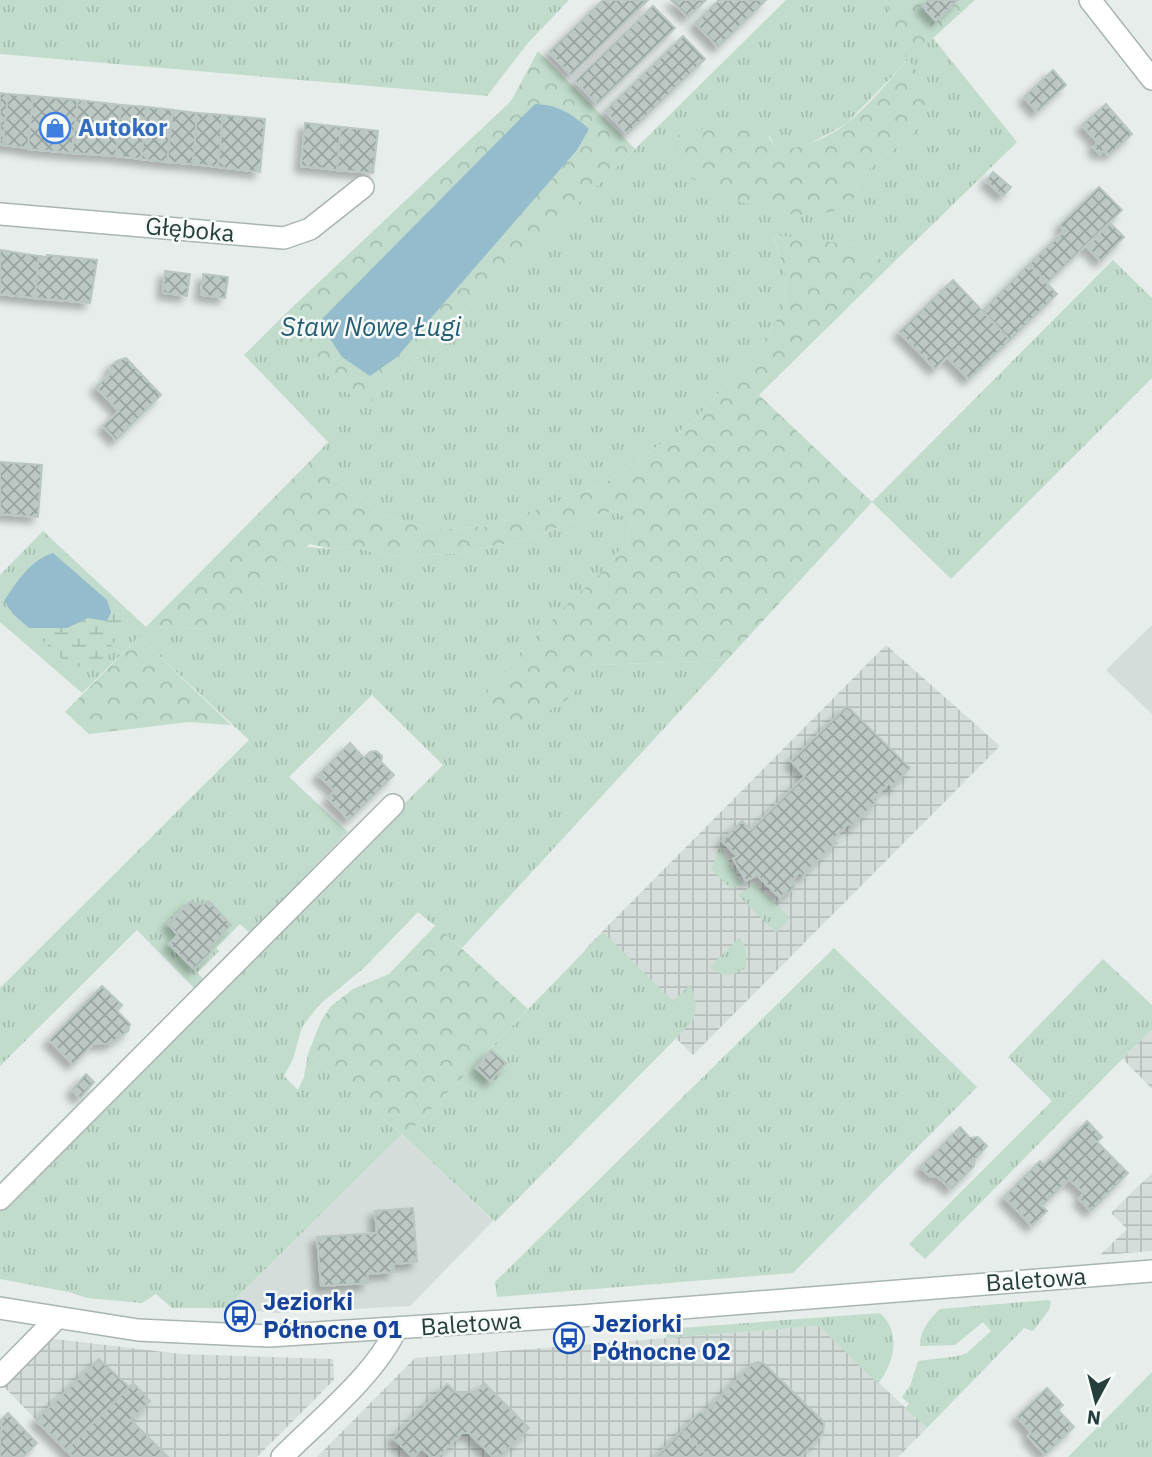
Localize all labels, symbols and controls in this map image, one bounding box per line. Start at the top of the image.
shop icon: Autokor [38,111,72,145]
place label: Autokor [78,111,168,143]
street label: Głęboka [144,209,236,249]
water label: Staw Nowe Ługi [281,309,461,343]
street label: Baletowa [984,1260,1088,1298]
place label: Jeziorki Północne 01 [263,1285,402,1345]
bus stop icon: Jeziorki Północne 01 [223,1299,257,1333]
street label: Baletowa [419,1304,523,1342]
place label: Jeziorki Północne 02 [592,1307,731,1367]
bus stop icon: Jeziorki Północne 02 [552,1321,586,1355]
north arrow [1061,1366,1131,1436]
text: N [1086,1405,1102,1431]

